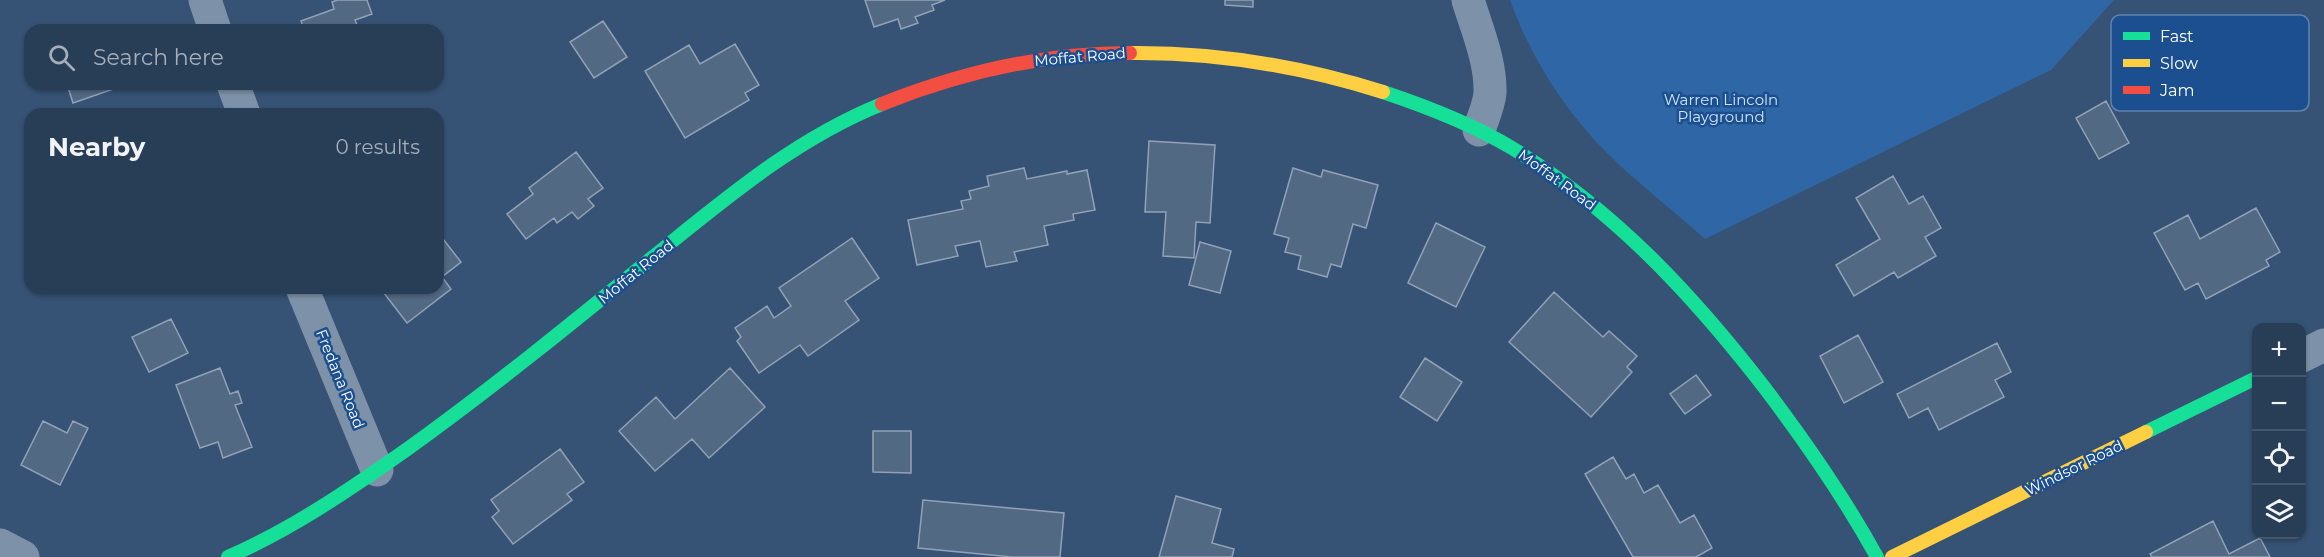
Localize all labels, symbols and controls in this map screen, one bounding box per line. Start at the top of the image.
legend [2111,15,2309,111]
search box [24,24,444,90]
text: Fast [2160,27,2194,46]
icon: search [45,41,78,74]
street label: Moffat Road [1033,43,1127,70]
text: Search here [93,44,224,71]
text: Slow [2160,54,2198,73]
text: Jam [2159,81,2194,100]
park label: Warren Lincoln Playground [1664,90,1778,126]
text: Nearby [48,131,145,163]
text: 0 results [335,135,420,159]
street label: Moffat Road [1515,145,1600,214]
street label: Moffat Road [594,235,677,308]
map controls [2252,323,2306,539]
button: + [2252,323,2306,377]
street label: Fredana Road [312,326,369,431]
button: − [2252,377,2306,431]
button: locate [2252,431,2306,485]
street label: Windsor Road [2022,436,2126,499]
button: layers [2252,485,2306,539]

